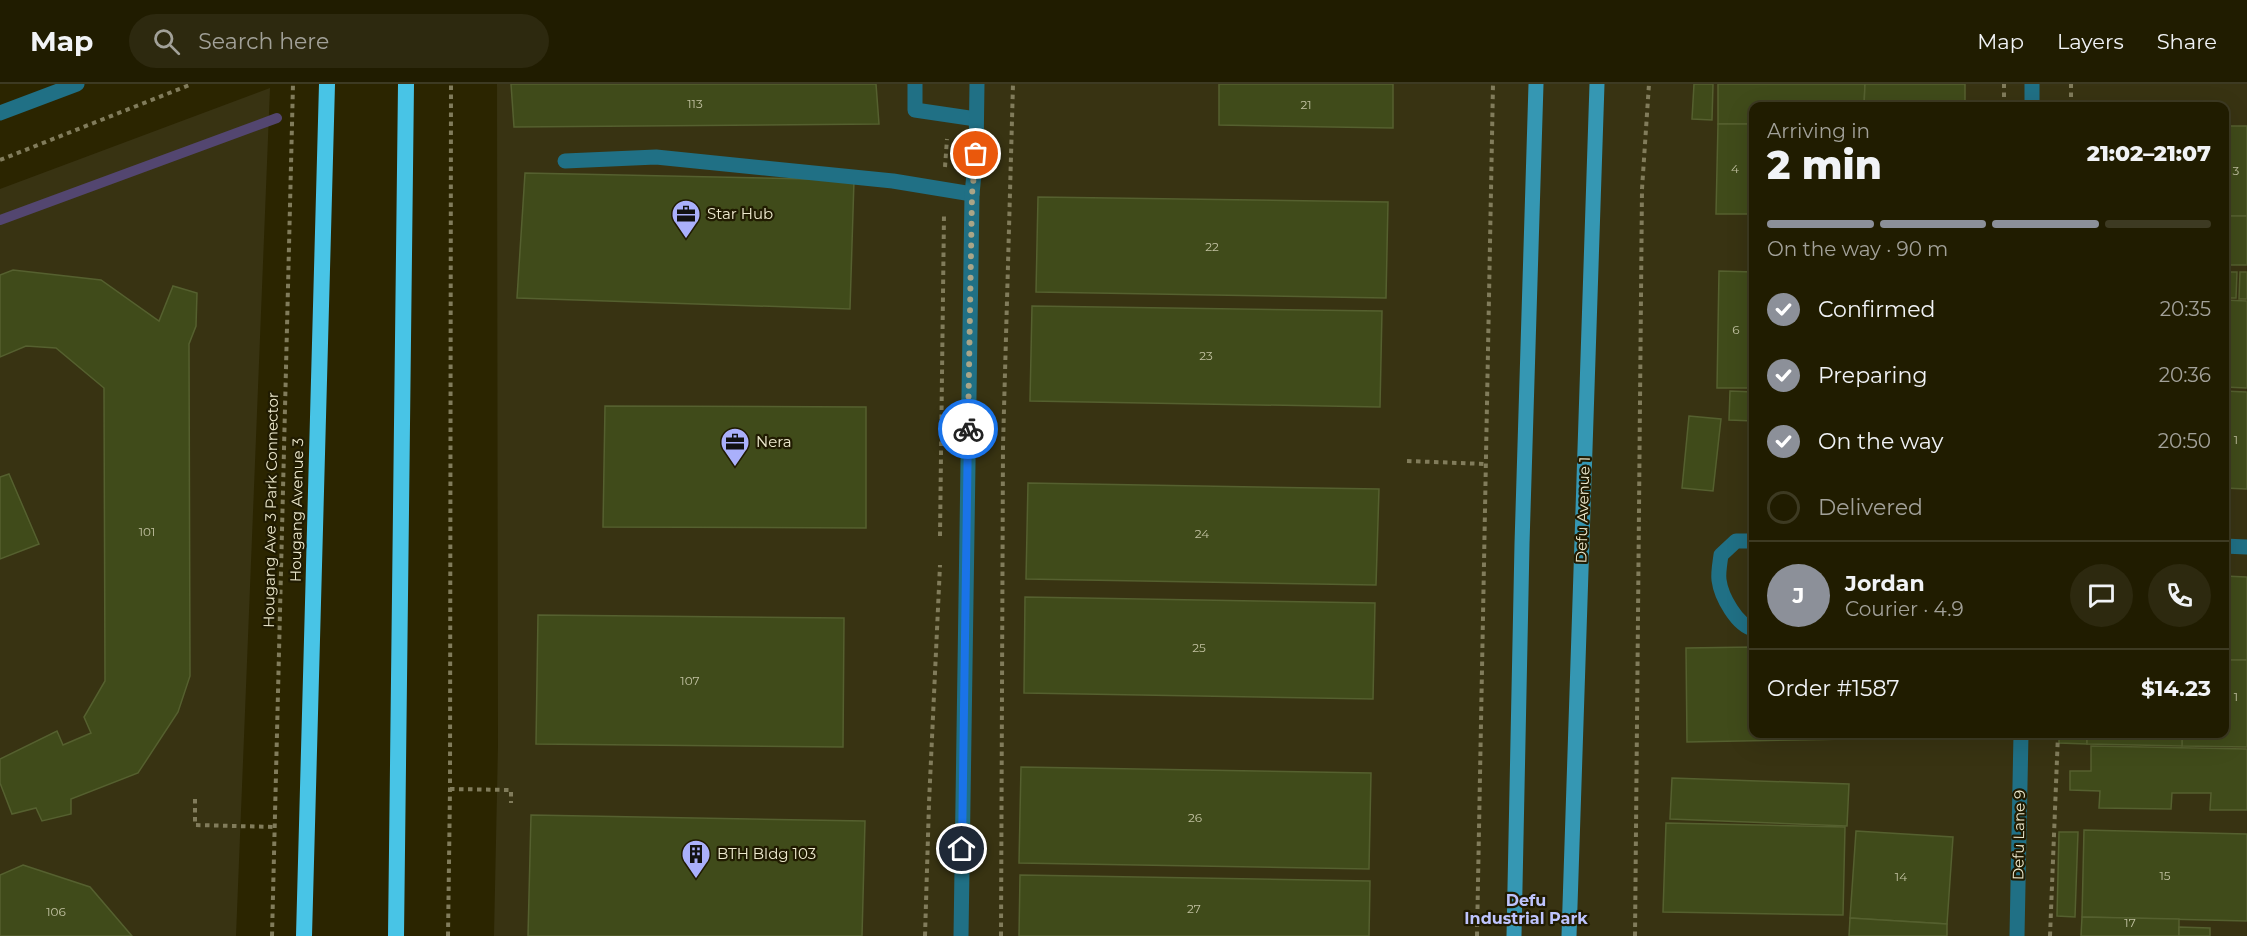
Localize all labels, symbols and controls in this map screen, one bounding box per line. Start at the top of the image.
search box [129,14,549,68]
text: Map [30,24,93,58]
icon: search [150,25,183,58]
text: Search here [198,28,329,55]
text: Map [1977,29,2024,54]
text: Layers [2057,29,2124,54]
text: Share [2157,29,2217,54]
house number: 113 [687,96,703,111]
house number: 21 [1300,97,1312,112]
text: Arriving in [1767,119,1870,143]
pin [950,128,1001,179]
icon: bag [959,137,992,170]
text: 21:02–21:07 [2087,140,2211,167]
text: 2 min [1767,141,1882,189]
house number: 4 [1731,161,1739,176]
house number: 3 [2233,163,2240,178]
office icon: Star Hub [670,198,702,240]
place label: Star Hub [707,204,773,223]
text: On the way · 90 m [1767,237,1948,261]
house number: 22 [1205,239,1219,254]
icon: check [1767,293,1800,326]
text: Confirmed [1818,296,1935,323]
text: 20:35 [2160,297,2211,321]
house number: 6 [1732,322,1740,337]
house number: 23 [1199,348,1213,363]
icon: check [1767,359,1800,392]
text: Preparing [1818,362,1927,389]
text: 20:36 [2159,363,2211,387]
street label: Hougang Ave 3 Park Connector [259,392,282,628]
courier [938,399,998,459]
icon: bike [952,413,985,446]
icon: check [1767,425,1800,458]
office icon: Nera [719,426,751,468]
text: On the way [1818,428,1943,455]
text: 20:50 [2158,429,2211,453]
place label: Nera [756,432,792,451]
house number: 1 [2234,432,2238,447]
street label: Hougang Avenue 3 [286,438,307,582]
street label: Defu Avenue 1 [1571,456,1594,564]
text: Delivered [1818,494,1923,521]
house number: 101 [139,524,155,539]
house number: 24 [1195,526,1209,541]
button: chat [2070,564,2133,627]
button: phone [2148,564,2211,627]
text: Jordan [1845,570,1925,597]
text: J [1793,582,1804,609]
text: Courier · 4.9 [1845,597,1964,621]
house number: 25 [1192,640,1206,655]
house number: 107 [680,673,700,688]
text: Order #1587 [1767,675,1900,702]
text: $14.23 [2141,675,2211,702]
house number: 1 [2234,689,2238,704]
street label: Defu Lane 9 [2008,790,2029,880]
house number: 26 [1188,810,1202,825]
pin [936,823,987,874]
icon: home [945,832,978,865]
building icon: BTH Bldg 103 [680,838,712,880]
place label: BTH Bldg 103 [717,844,816,863]
house number: 15 [2159,868,2171,883]
house number: 14 [1895,869,1907,884]
district label: Defu Industrial Park [1464,891,1588,928]
house number: 27 [1187,901,1201,916]
house number: 106 [46,904,66,919]
house number: 17 [2124,915,2136,930]

